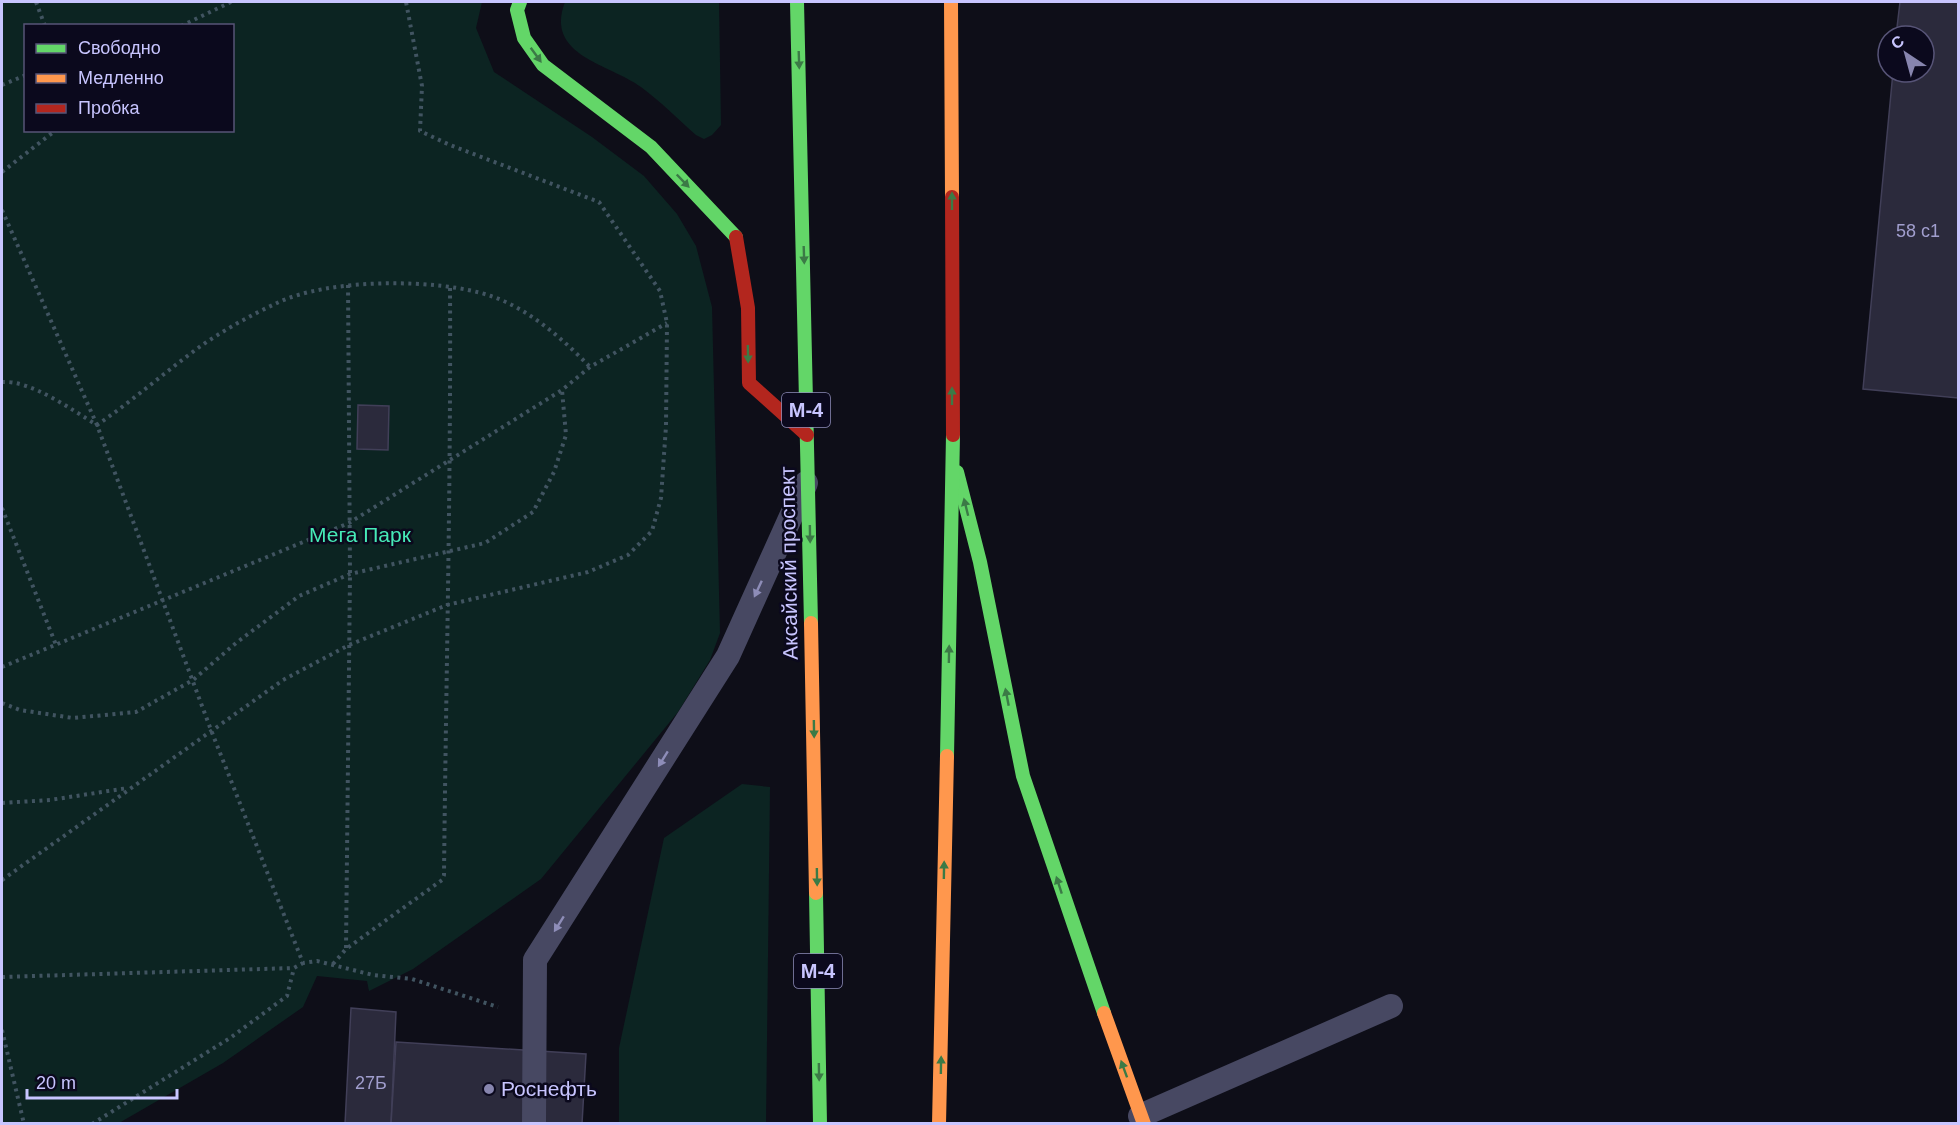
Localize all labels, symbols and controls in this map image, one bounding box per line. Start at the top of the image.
legend [24,24,234,132]
north arrow [1876,24,1936,84]
text: С [1888,32,1908,53]
text: Свободно [78,38,161,58]
one-way arrow [529,47,541,62]
one-way arrow [794,50,803,69]
text: Медленно [78,68,164,88]
text: Пробка [78,98,141,118]
one-way arrow [676,173,690,188]
one-way arrow [947,191,957,210]
house number: 58 с1 [1896,221,1940,241]
one-way arrow [800,245,809,264]
one-way arrow [743,344,753,363]
one-way arrow [948,386,957,405]
road number: М-4 [782,393,830,427]
street label: Аксайский проспект [775,466,802,660]
one-way arrow [961,497,971,516]
park label: Мега Парк [309,523,412,546]
one-way arrow [805,524,814,543]
one-way arrow [753,580,762,598]
one-way arrow [944,645,954,664]
one-way arrow [1002,687,1011,706]
one-way arrow [809,719,819,738]
one-way arrow [657,751,668,767]
one-way arrow [940,861,949,880]
one-way arrow [812,868,821,887]
one-way arrow [1054,876,1064,894]
one-way arrow [553,915,564,932]
road number: М-4 [794,954,842,988]
one-way arrow [936,1056,945,1075]
one-way arrow [1118,1060,1128,1078]
scale bar [27,1062,177,1100]
one-way arrow [815,1062,824,1081]
text: 20 m [36,1073,76,1093]
house number: 27Б [355,1073,387,1093]
place label: Роснефть [501,1077,597,1100]
marker: Роснефть [482,1082,496,1096]

